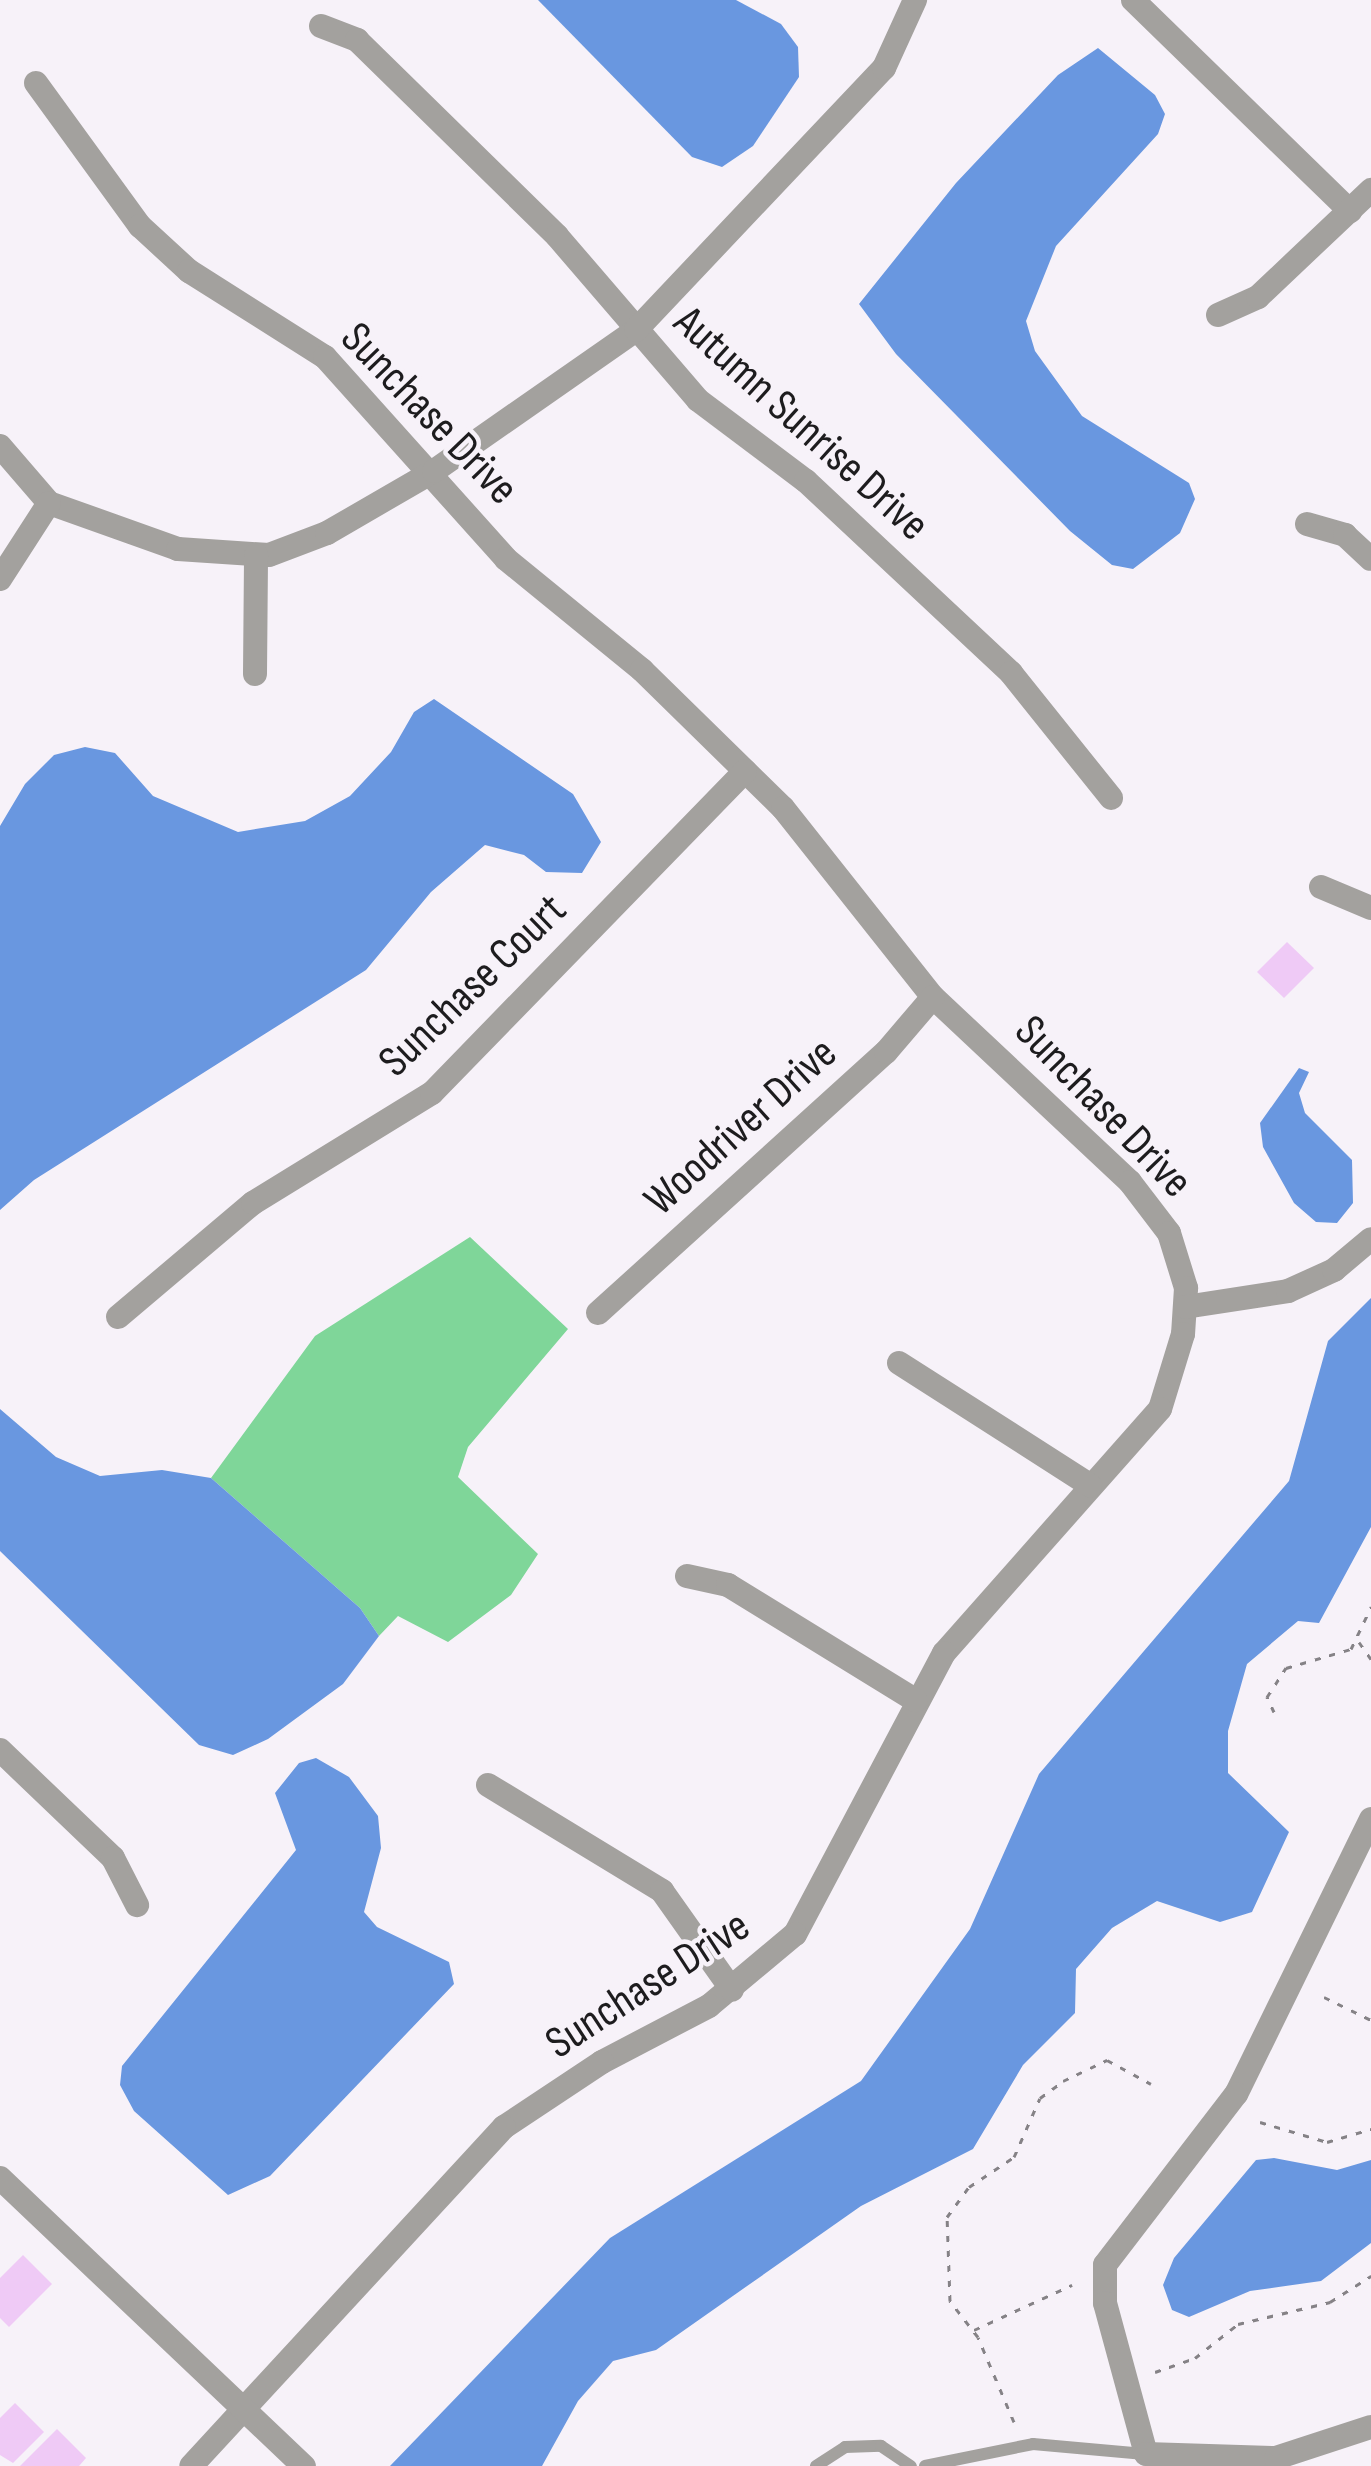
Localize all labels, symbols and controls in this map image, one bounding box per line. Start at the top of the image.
street label: Autumn Sunrise Drive [662,295,940,553]
street label: Sunchase Drive [329,312,529,516]
street label: Sunchase Court [368,883,578,1089]
street label: Sunchase Drive [1003,1005,1203,1209]
street label: Woodriver Drive [634,1027,848,1227]
street label: Sunchase Drive [536,1899,760,2071]

